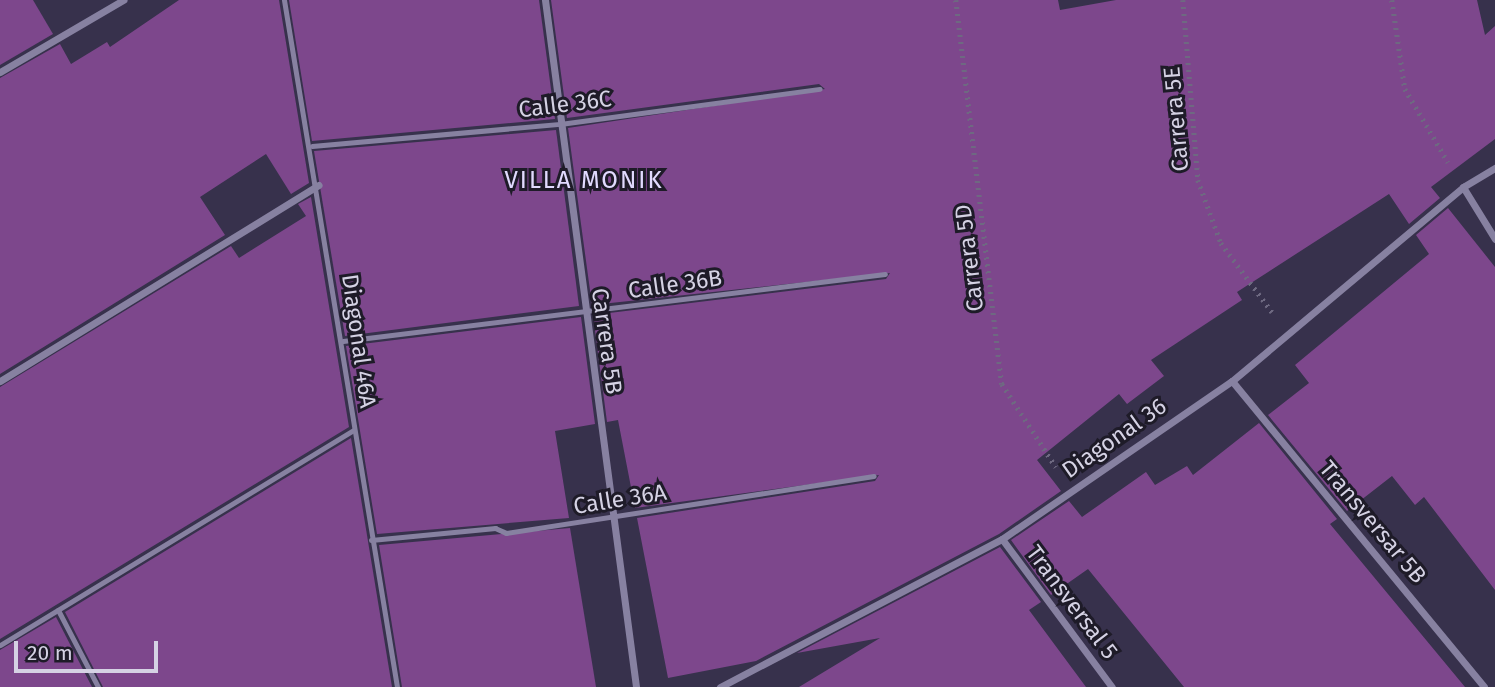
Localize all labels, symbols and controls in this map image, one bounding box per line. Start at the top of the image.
street label: Carrera 5E [1158,65,1194,173]
street label: Calle 36C [517,85,613,123]
district label: VILLA MONIK [506,167,662,195]
street label: Carrera 5D [949,203,989,313]
street label: Calle 36B [626,264,724,304]
street label: Diagonal 46A [336,272,382,410]
street label: Carrera 5B [586,286,628,396]
street label: Diagonal 36 [1057,392,1171,484]
street label: Transversar 5B [1314,455,1432,589]
street label: Calle 36A [571,478,669,520]
street label: Transversal 5 [1020,540,1124,664]
scale bar [18,628,161,672]
text: 20 m [27,640,73,666]

